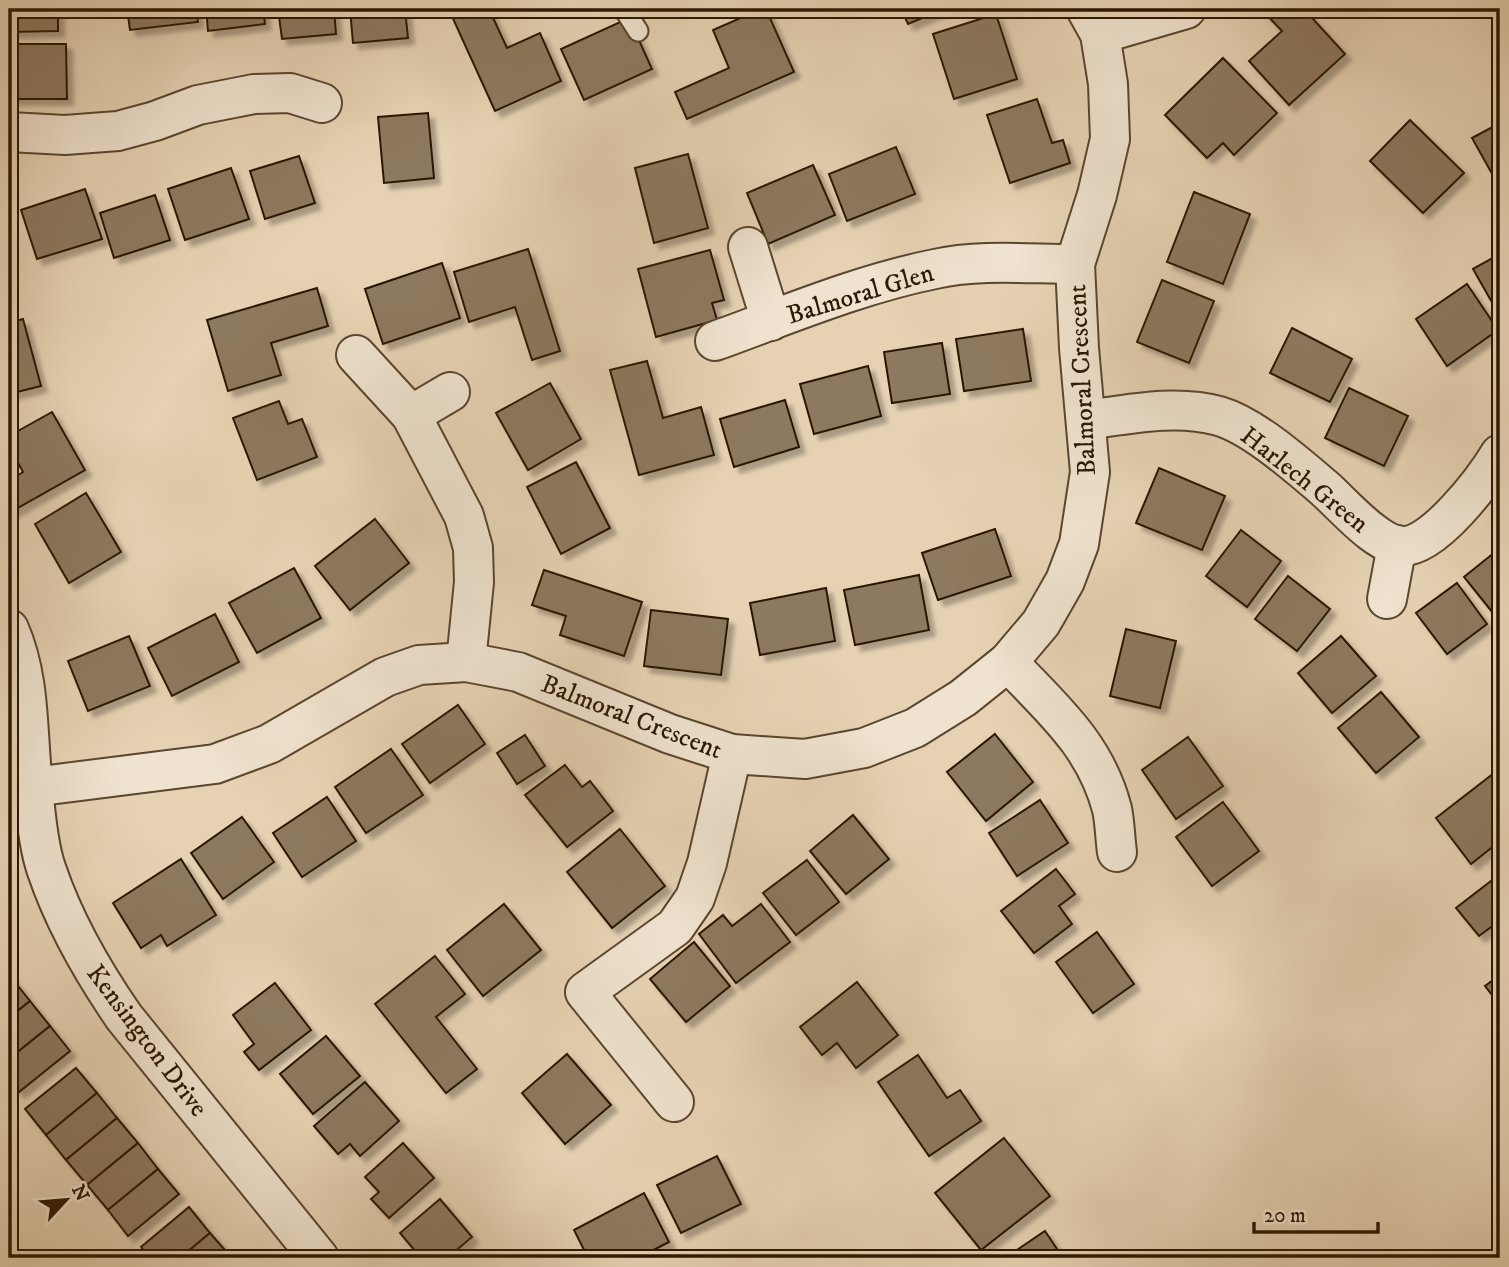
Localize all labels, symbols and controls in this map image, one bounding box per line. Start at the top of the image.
street label: Balmoral Glen [783,256,938,332]
street label: Balmoral Crescent [1061,283,1104,476]
street label: Harlech Green [1233,420,1375,541]
street label: Balmoral Crescent [536,668,727,767]
street label: Kensington Drive [79,958,215,1124]
north arrow [32,1166,102,1236]
text: N [66,1181,94,1206]
scale bar [1254,1190,1378,1234]
text: 20 m [1264,1203,1306,1229]

